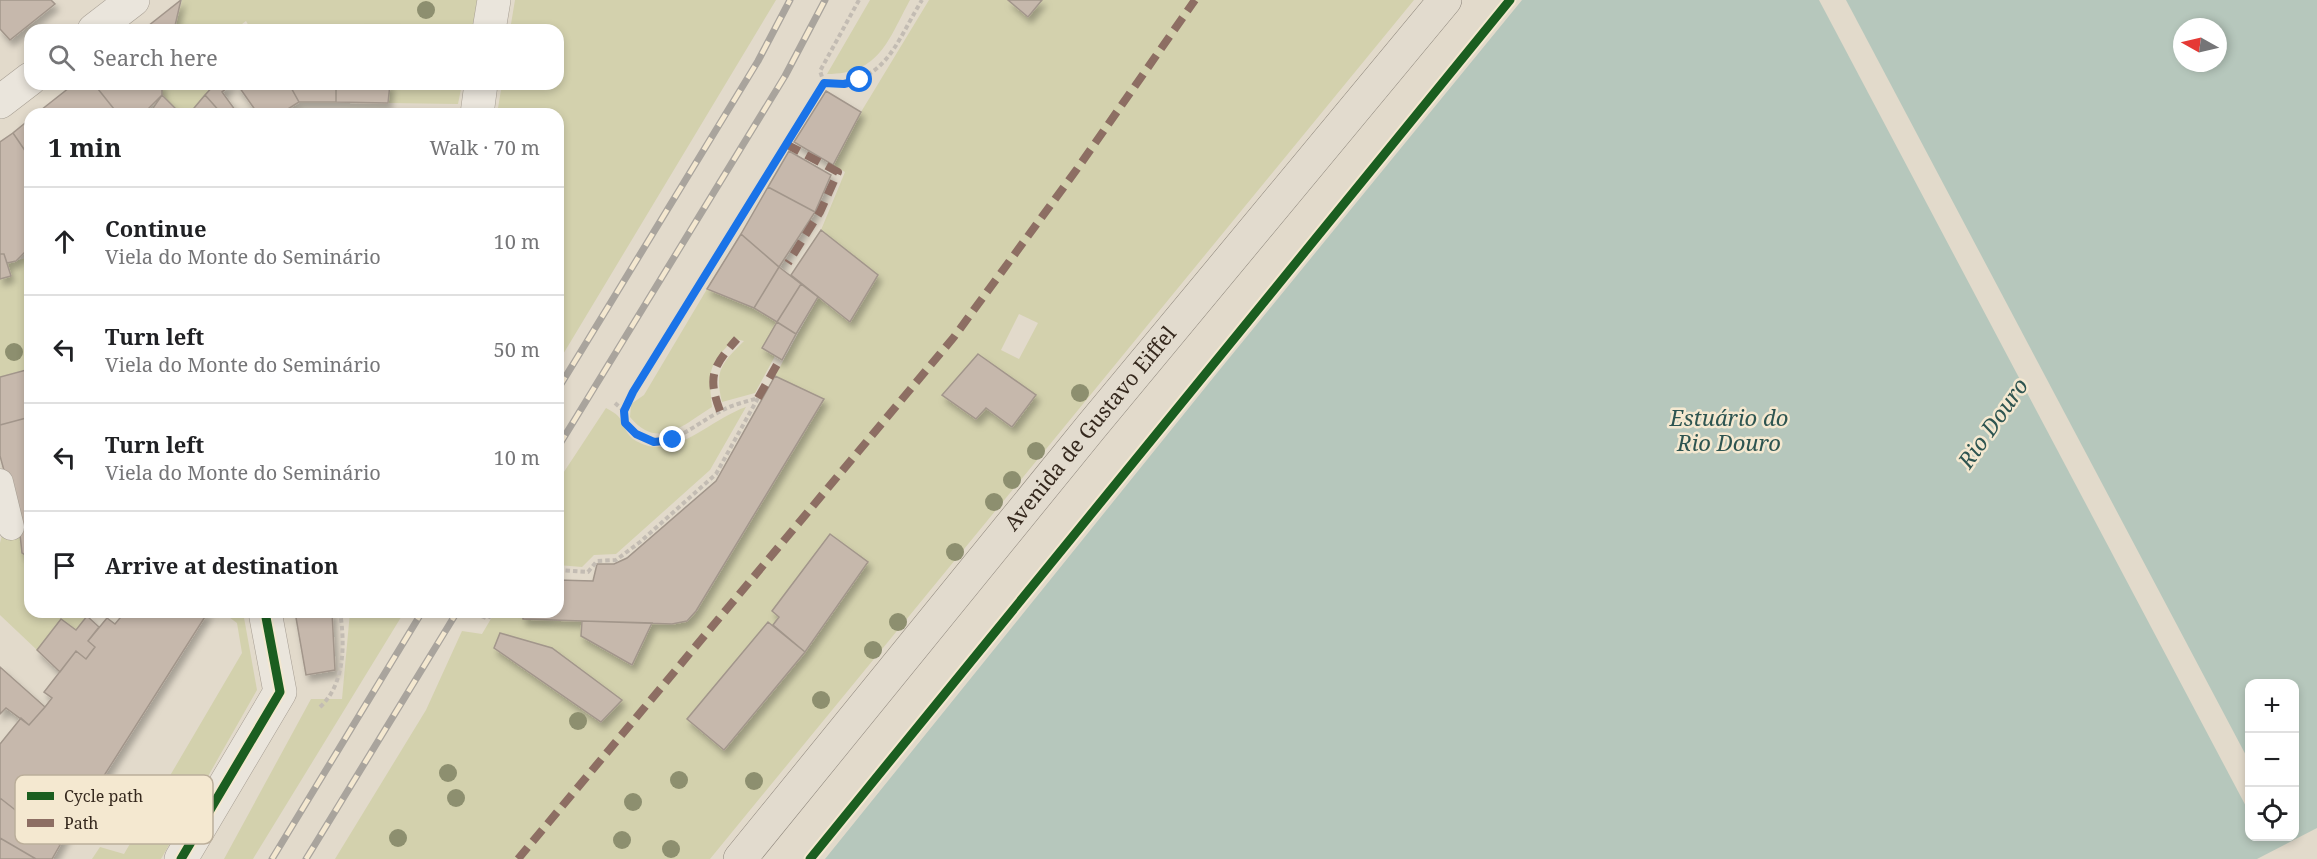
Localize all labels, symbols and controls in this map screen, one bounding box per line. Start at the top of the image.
north arrow [2173,18,2227,72]
search box [24,24,564,90]
icon: search [45,41,78,74]
text: Search here [93,42,218,72]
route start [846,66,872,92]
text: 1 min [48,129,122,165]
text: Walk · 70 m [429,134,540,161]
text: Continue [105,213,207,243]
icon: ahead [48,225,81,258]
text: 10 m [494,228,540,255]
text: Viela do Monte do Seminário [105,243,381,270]
street label: Avenida de Gustavo Eiffel [998,320,1182,536]
text: Turn left [105,321,204,351]
icon: left [48,333,81,366]
text: 50 m [494,336,540,363]
text: Viela do Monte do Seminário [105,351,381,378]
water label: Rio Douro [1950,371,2034,474]
water label: Estuário do Rio Douro [1669,402,1788,457]
route end [659,426,685,452]
text: Turn left [105,429,204,459]
icon: left [48,441,81,474]
text: 10 m [494,444,540,471]
text: Viela do Monte do Seminário [105,459,381,486]
icon: arrive [48,549,81,582]
text: Arrive at destination [105,550,339,580]
map controls [2245,679,2299,841]
button: + [2245,679,2299,733]
button: − [2245,733,2299,787]
legend [15,775,213,844]
text: Cycle path [64,785,143,807]
button: locate [2245,787,2299,841]
text: Path [64,812,98,834]

